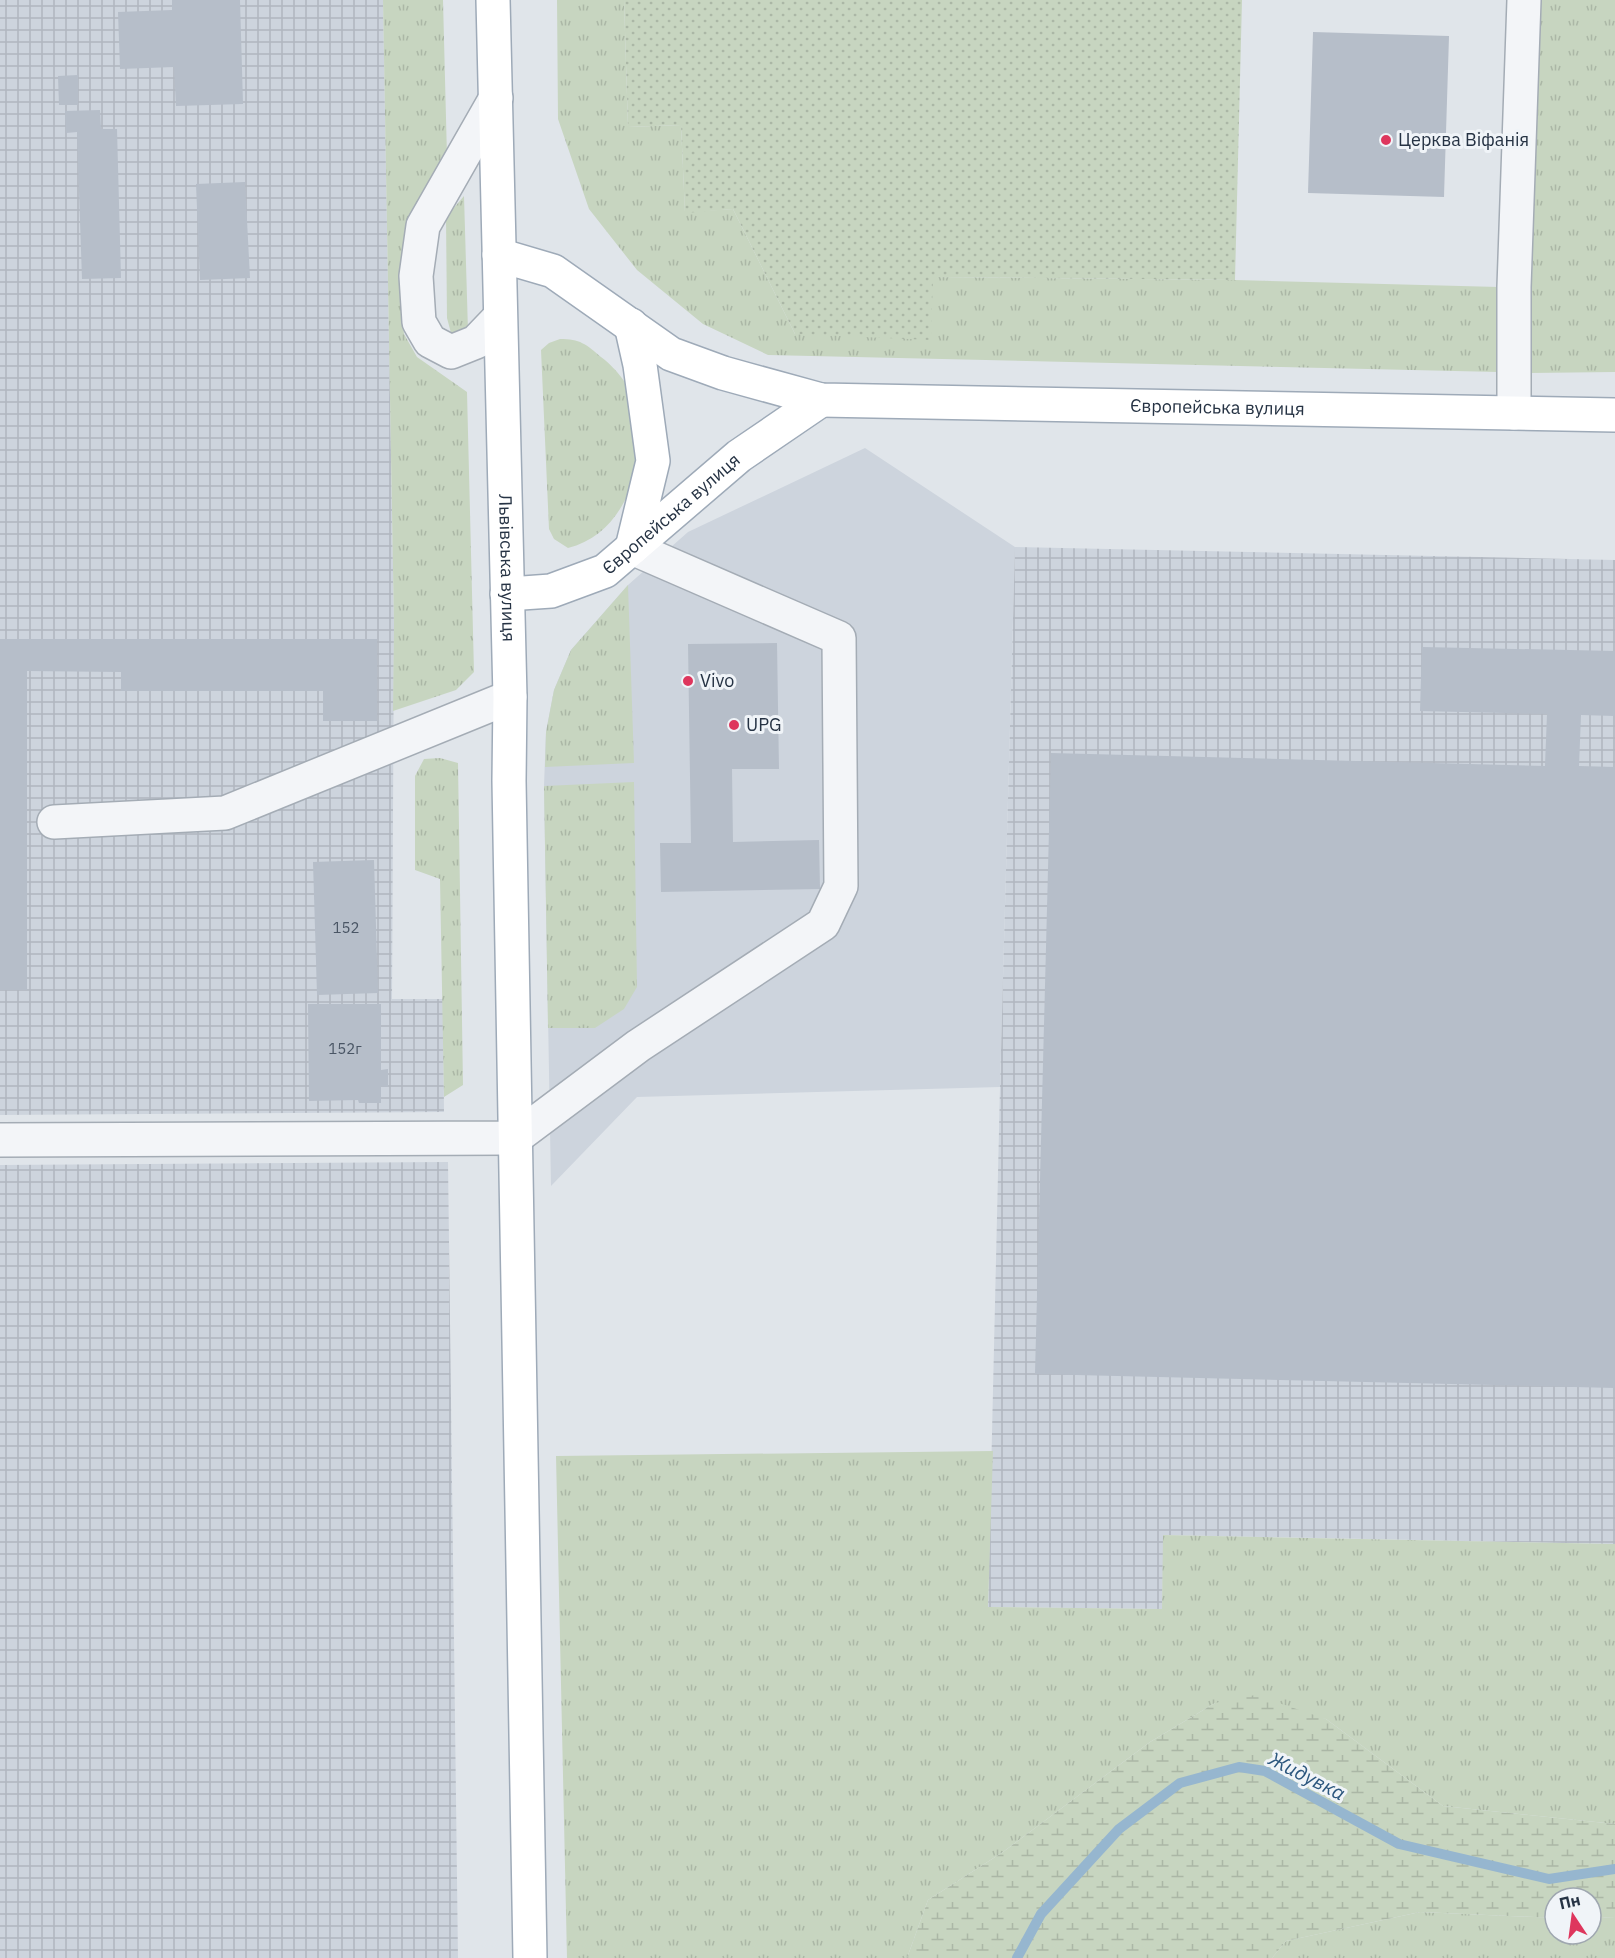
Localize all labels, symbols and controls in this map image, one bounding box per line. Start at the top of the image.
place label: Церква Віфанія [1398,128,1529,151]
marker: Церква Віфанія [1379,133,1393,147]
street label: Європейська вулиця [1130,394,1305,420]
street label: Європейська вулиця [597,448,745,579]
street label: Львівська вулиця [494,493,521,642]
place label: Vivo [700,669,734,692]
marker: Vivo [681,674,695,688]
place label: UPG [746,713,782,736]
marker: UPG [727,718,741,732]
house number: 152 [332,918,360,937]
house number: 152г [328,1039,362,1058]
water label: Жидувка [1263,1744,1350,1806]
north arrow [1543,1886,1603,1946]
text: Пн [1557,1889,1582,1914]

